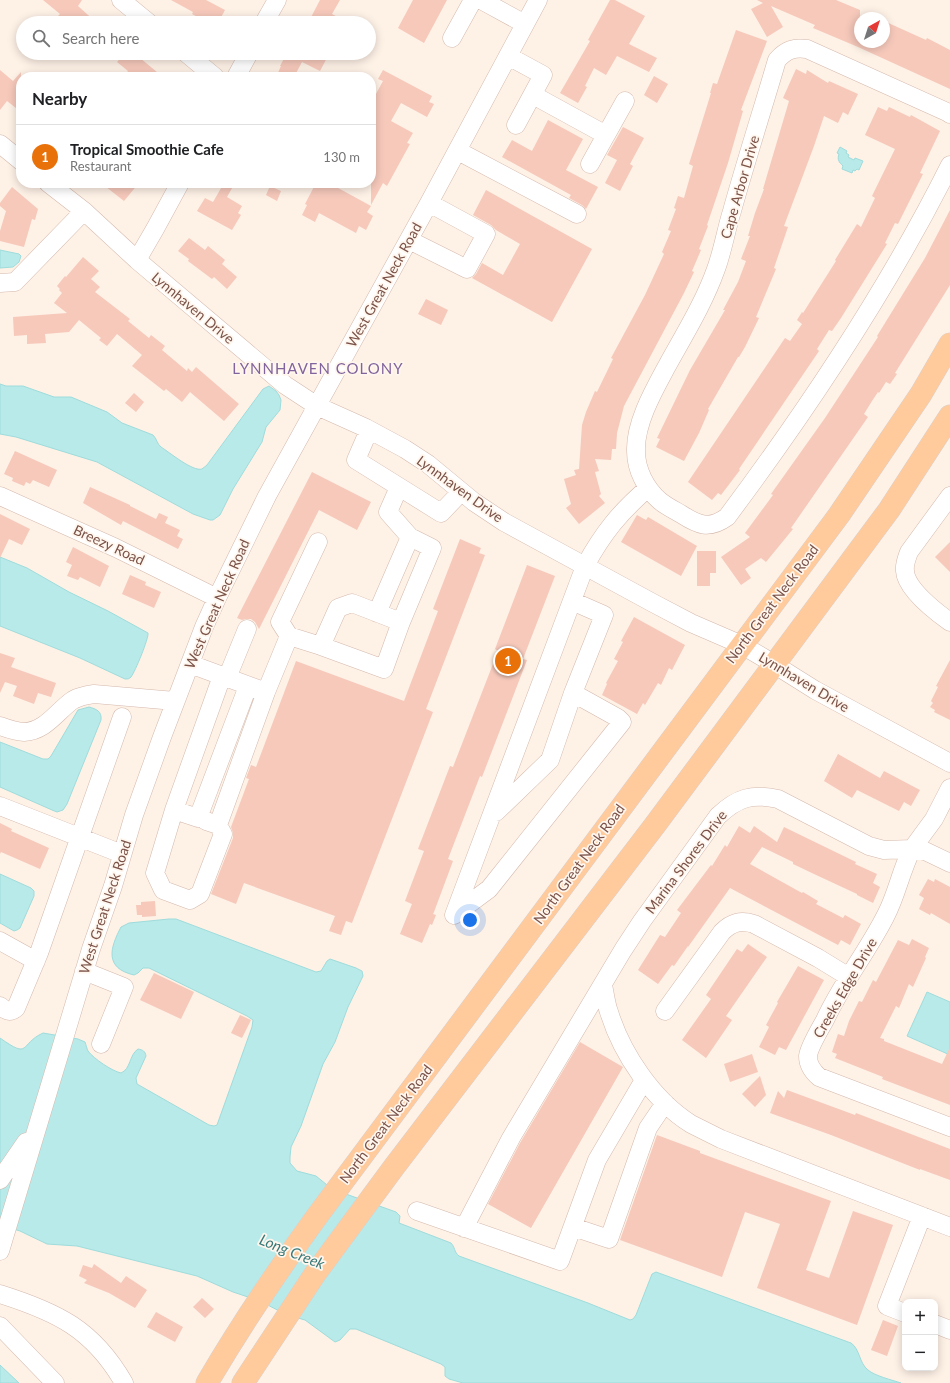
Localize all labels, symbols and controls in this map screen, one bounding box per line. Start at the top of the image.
north arrow [854,12,890,48]
search box [16,16,376,60]
icon: search [30,27,52,49]
text: Search here [62,29,139,47]
text: Nearby [32,88,87,109]
street label: Cape Arbor Drive [717,133,762,241]
text: Tropical Smoothie Cafe [70,140,224,158]
text: 1 [41,149,49,165]
text: 130 m [323,149,360,165]
text: Restaurant [70,158,132,174]
street label: West Great Neck Road [342,219,425,350]
street label: Lynnhaven Drive [149,268,238,347]
district label: LYNNHAVEN COLONY [232,359,404,377]
street label: Lynnhaven Drive [414,452,507,526]
street label: Breezy Road [71,521,147,568]
street label: West Great Neck Road [180,536,253,671]
street label: North Great Neck Road [721,541,822,666]
pin: 1 [495,646,521,676]
street label: Lynnhaven Drive [756,648,853,715]
street label: North Great Neck Road [529,800,628,927]
street label: Marina Shores Drive [641,807,730,917]
street label: West Great Neck Road [75,838,134,976]
your location [460,910,480,930]
street label: Creeks Edge Drive [809,935,880,1041]
street label: North Great Neck Road [335,1061,436,1186]
water label: Long Creek [257,1230,328,1273]
map controls [902,1299,938,1371]
button: + [902,1299,938,1335]
button: − [902,1335,938,1371]

